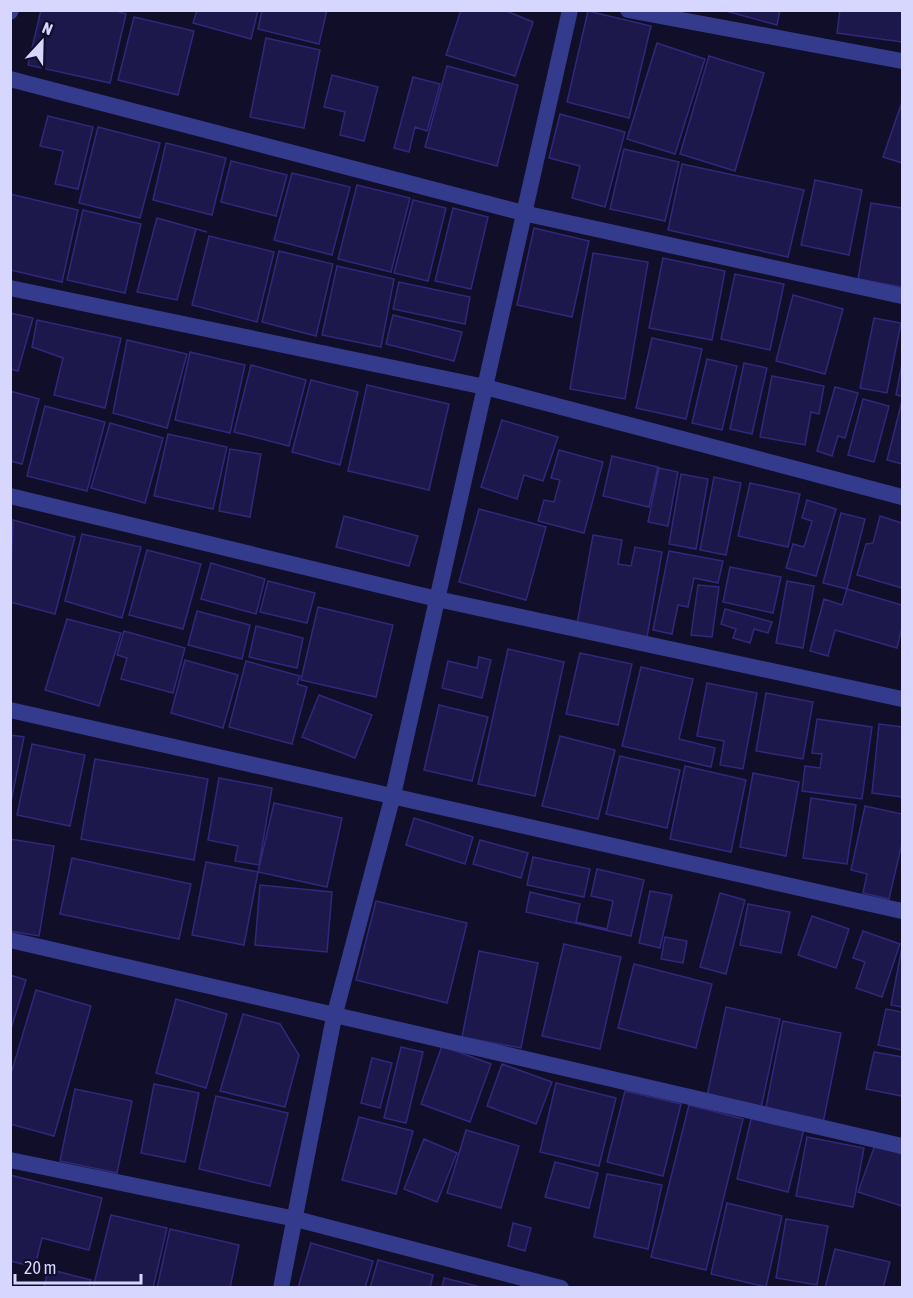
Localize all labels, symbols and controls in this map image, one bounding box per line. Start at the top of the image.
north arrow [12,12,72,72]
text: N [40,18,55,38]
scale bar [15,1247,141,1285]
text: 20 m [24,1257,56,1278]

